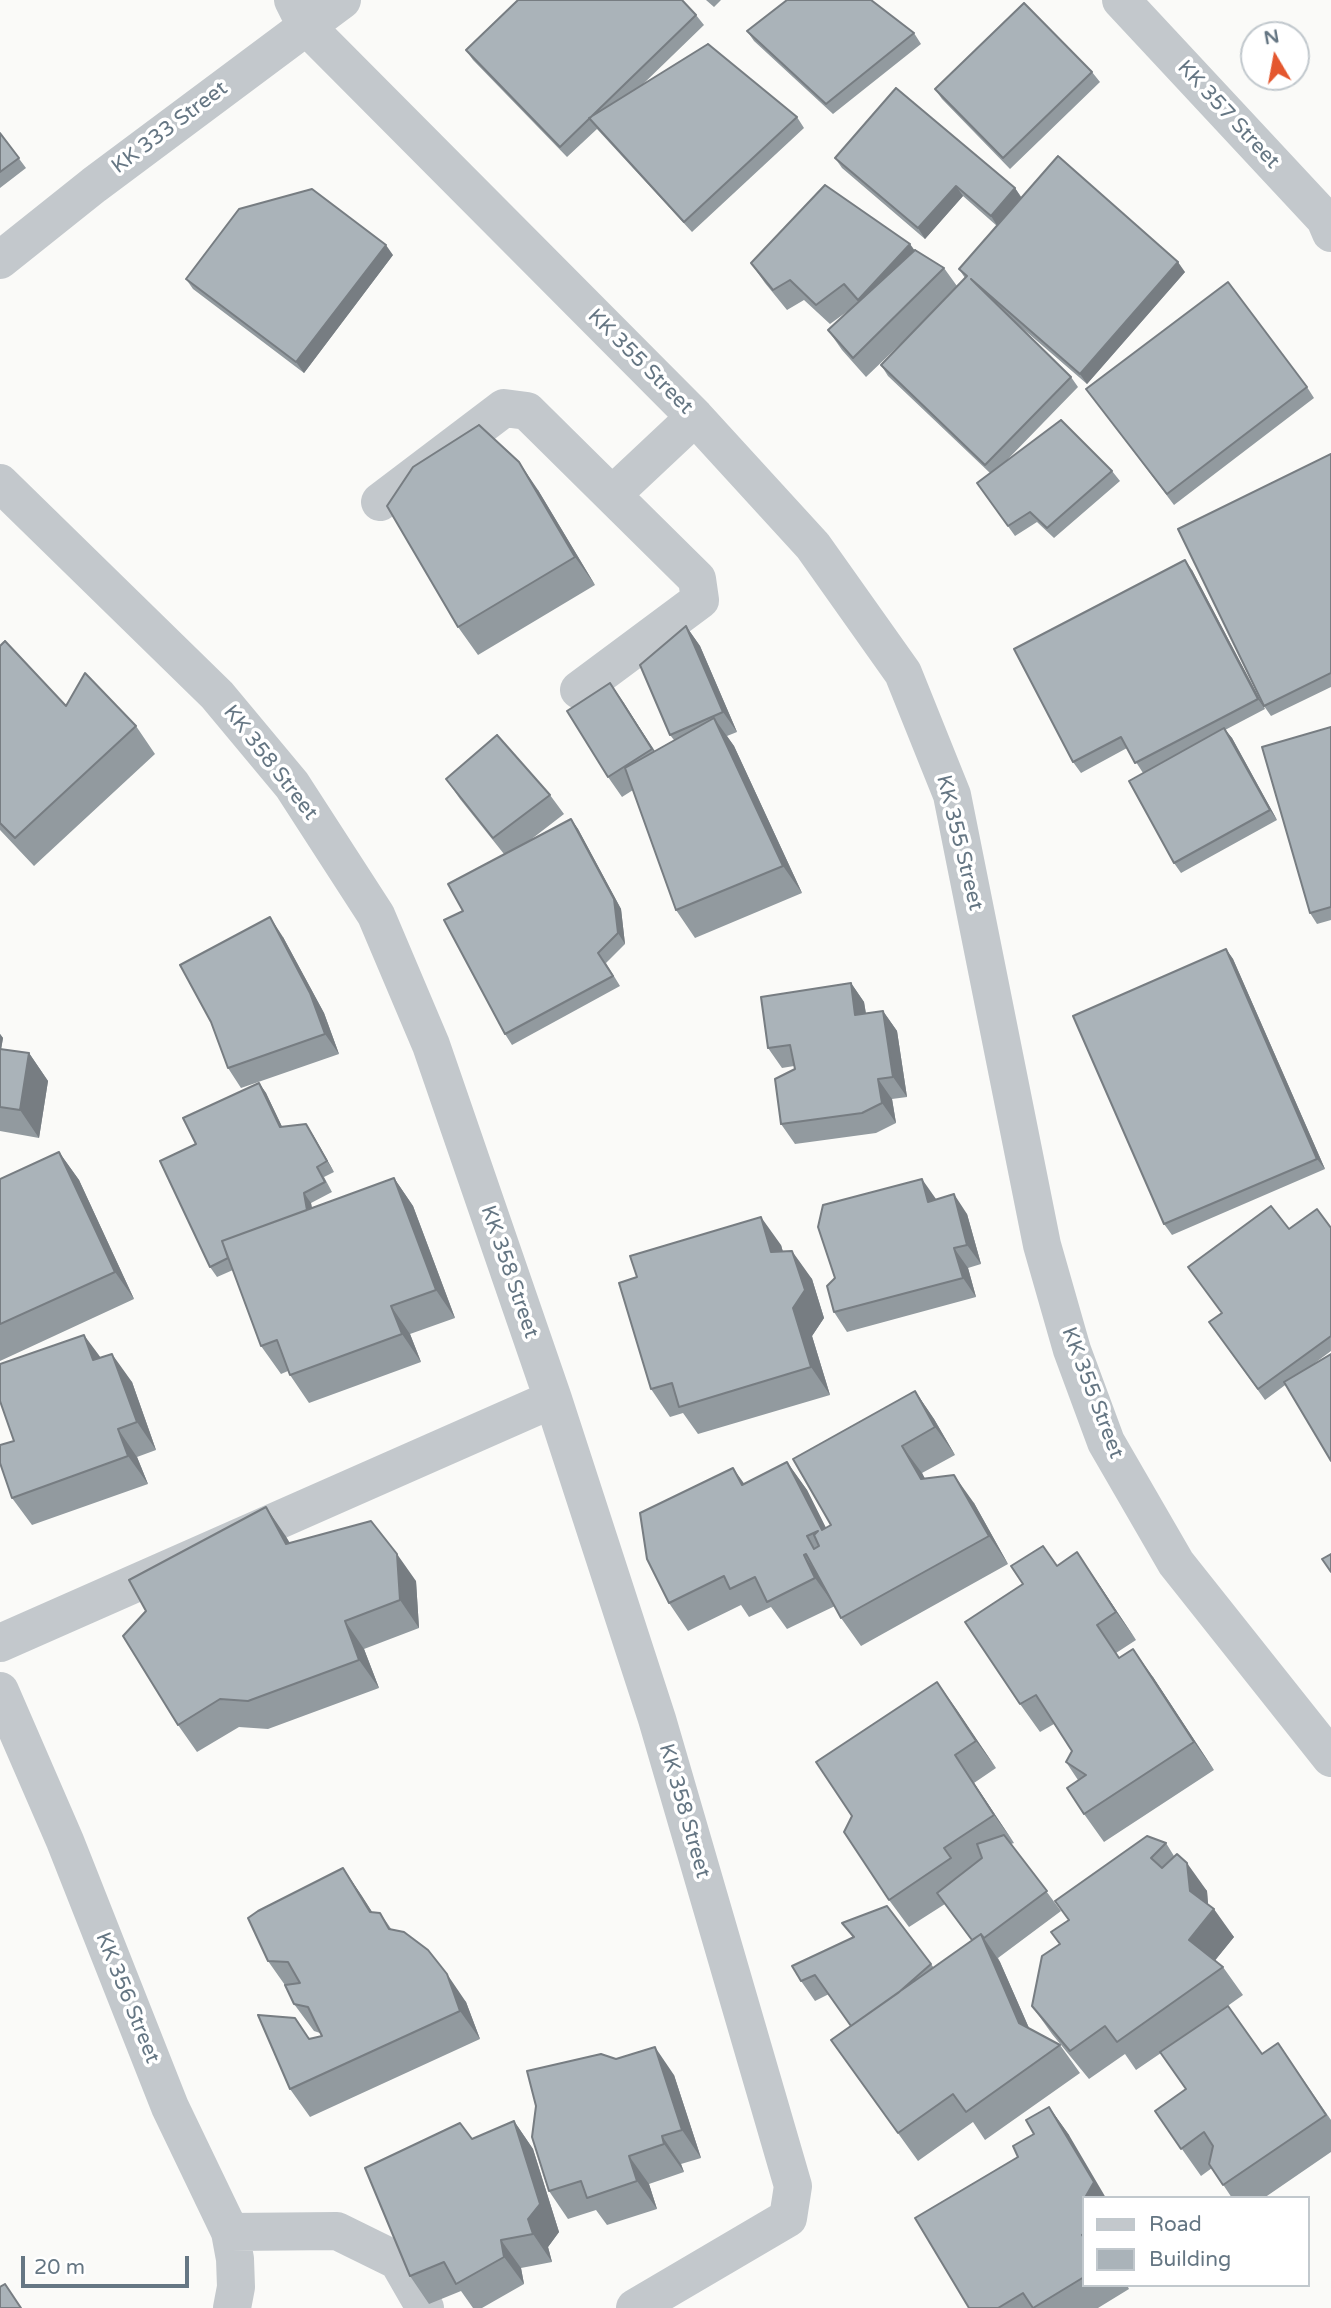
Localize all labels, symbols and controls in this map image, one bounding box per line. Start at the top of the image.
north arrow [1240,21,1310,91]
text: N [1262,25,1281,49]
street label: KK 357 Street [1172,56,1284,174]
street label: KK 333 Street [107,76,233,180]
street label: KK 355 Street [582,304,698,420]
street label: KK 358 Street [217,701,323,825]
street label: KK 355 Street [930,773,988,913]
street label: KK 358 Street [475,1202,543,1342]
street label: KK 355 Street [1055,1324,1129,1462]
street label: KK 358 Street [653,1741,715,1881]
street label: KK 356 Street [89,1929,165,2067]
legend [1082,2196,1310,2287]
text: Road [1149,2212,1202,2237]
scale bar [24,2242,192,2286]
text: Building [1149,2247,1231,2272]
text: 20 m [34,2255,85,2280]

